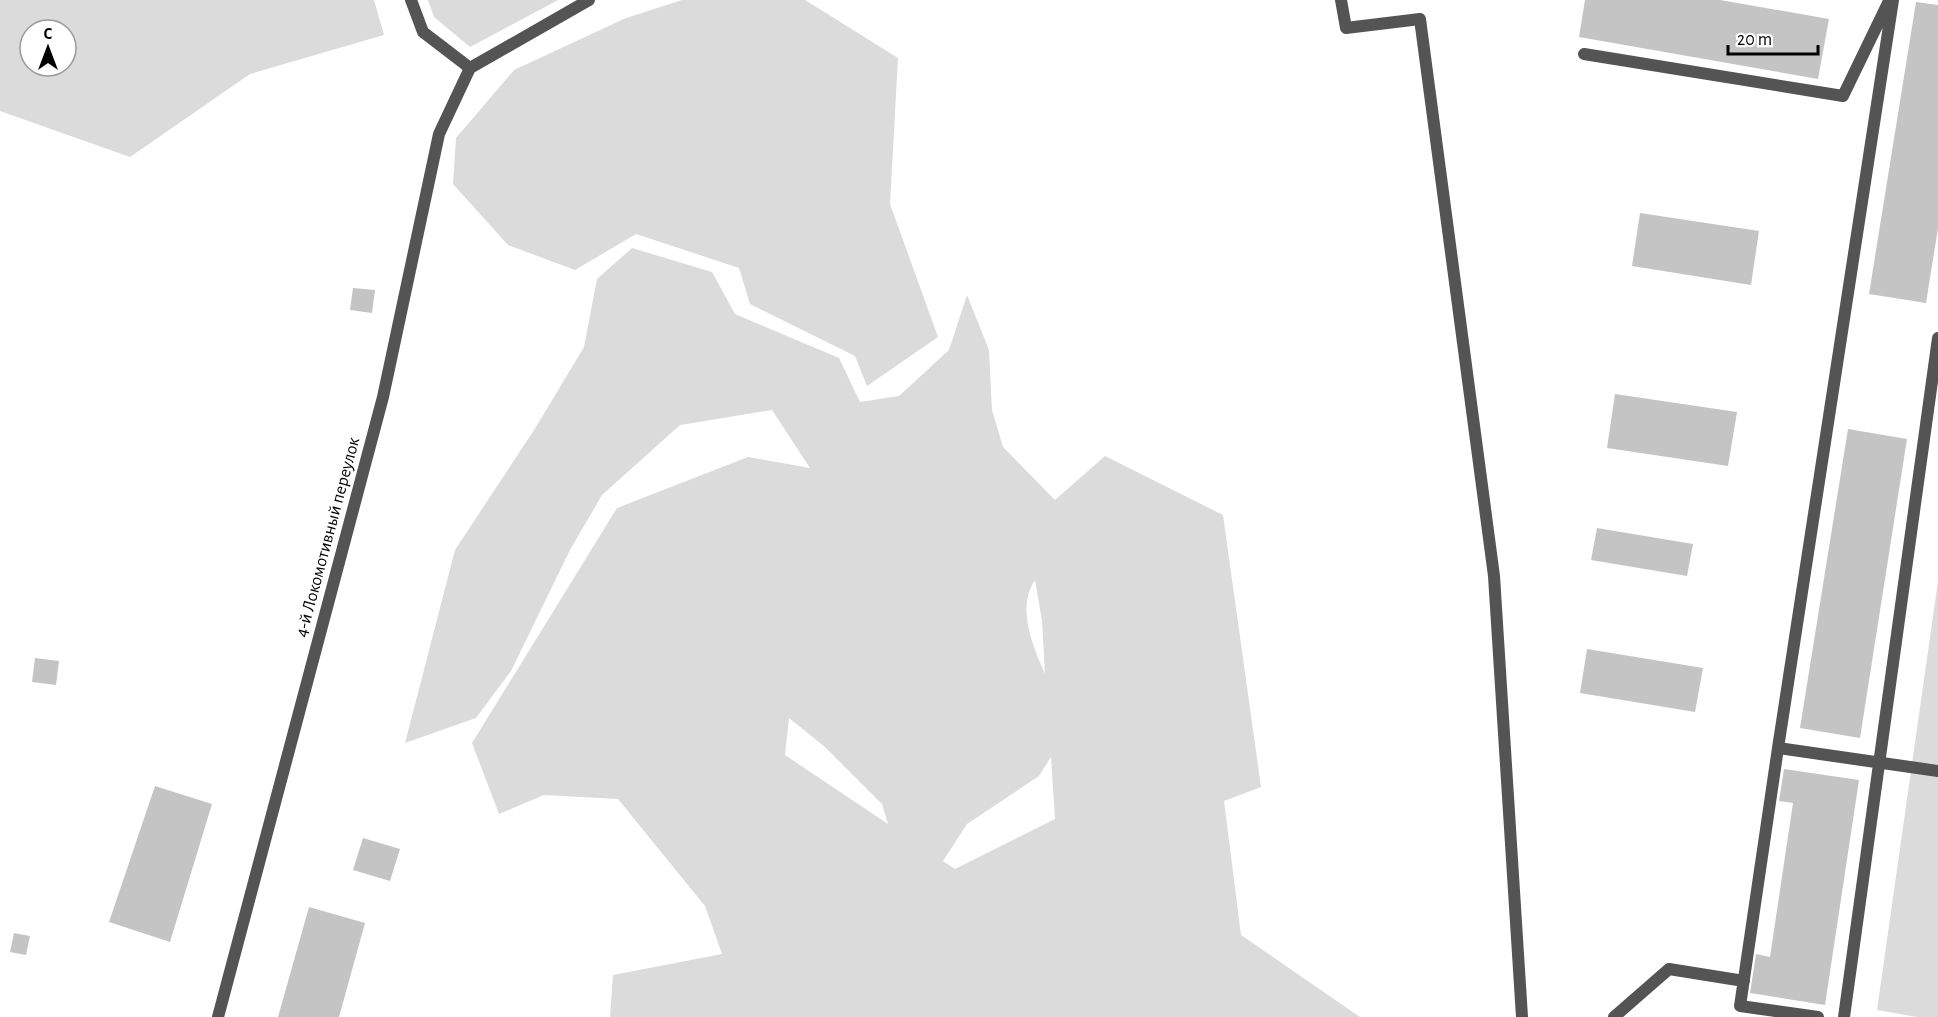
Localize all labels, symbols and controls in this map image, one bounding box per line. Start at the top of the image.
north arrow [18,18,78,78]
scale bar [1728,18,1818,56]
text: С [44,26,53,42]
text: 20 m [1737,31,1772,49]
street label: 4-й Локомотивный переулок [293,435,364,639]

